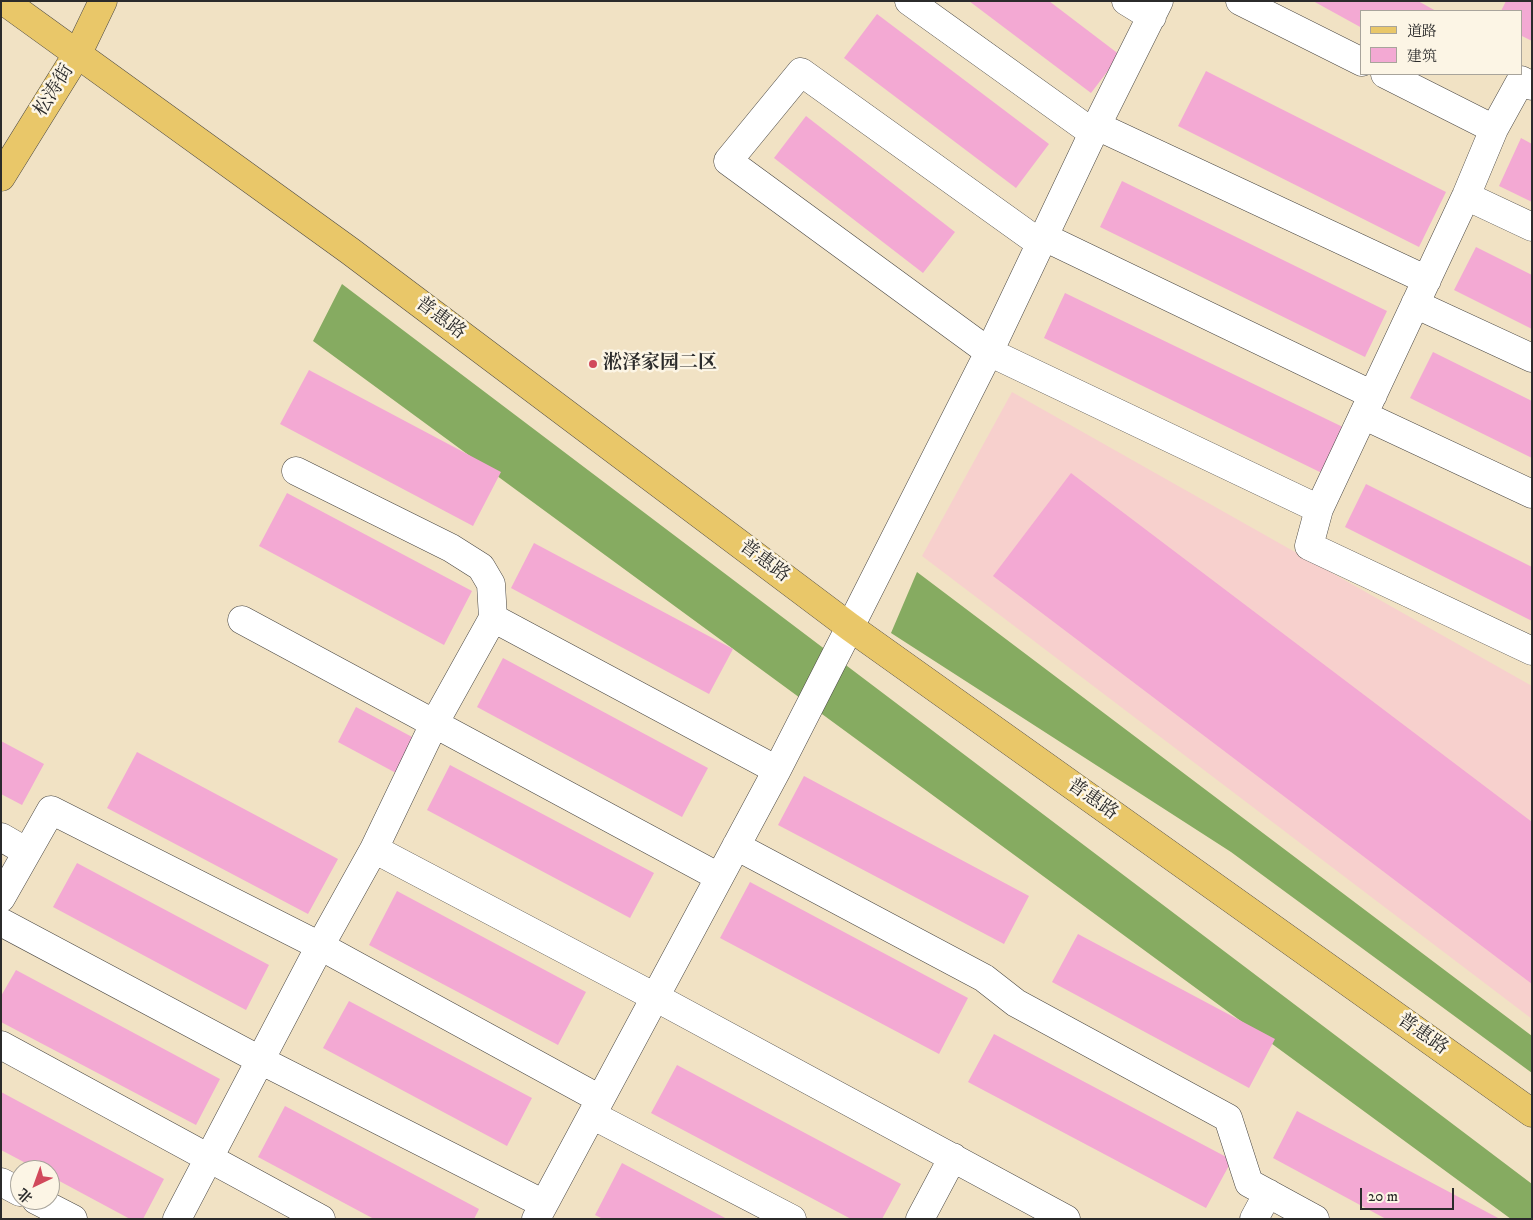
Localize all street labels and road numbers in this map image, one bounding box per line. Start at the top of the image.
street label: 松涛街 [30,61,80,121]
street label: 普惠路 [410,293,470,345]
street label: 普惠路 [734,536,794,588]
street label: 普惠路 [1062,774,1122,826]
street label: 普惠路 [1392,1009,1452,1061]

